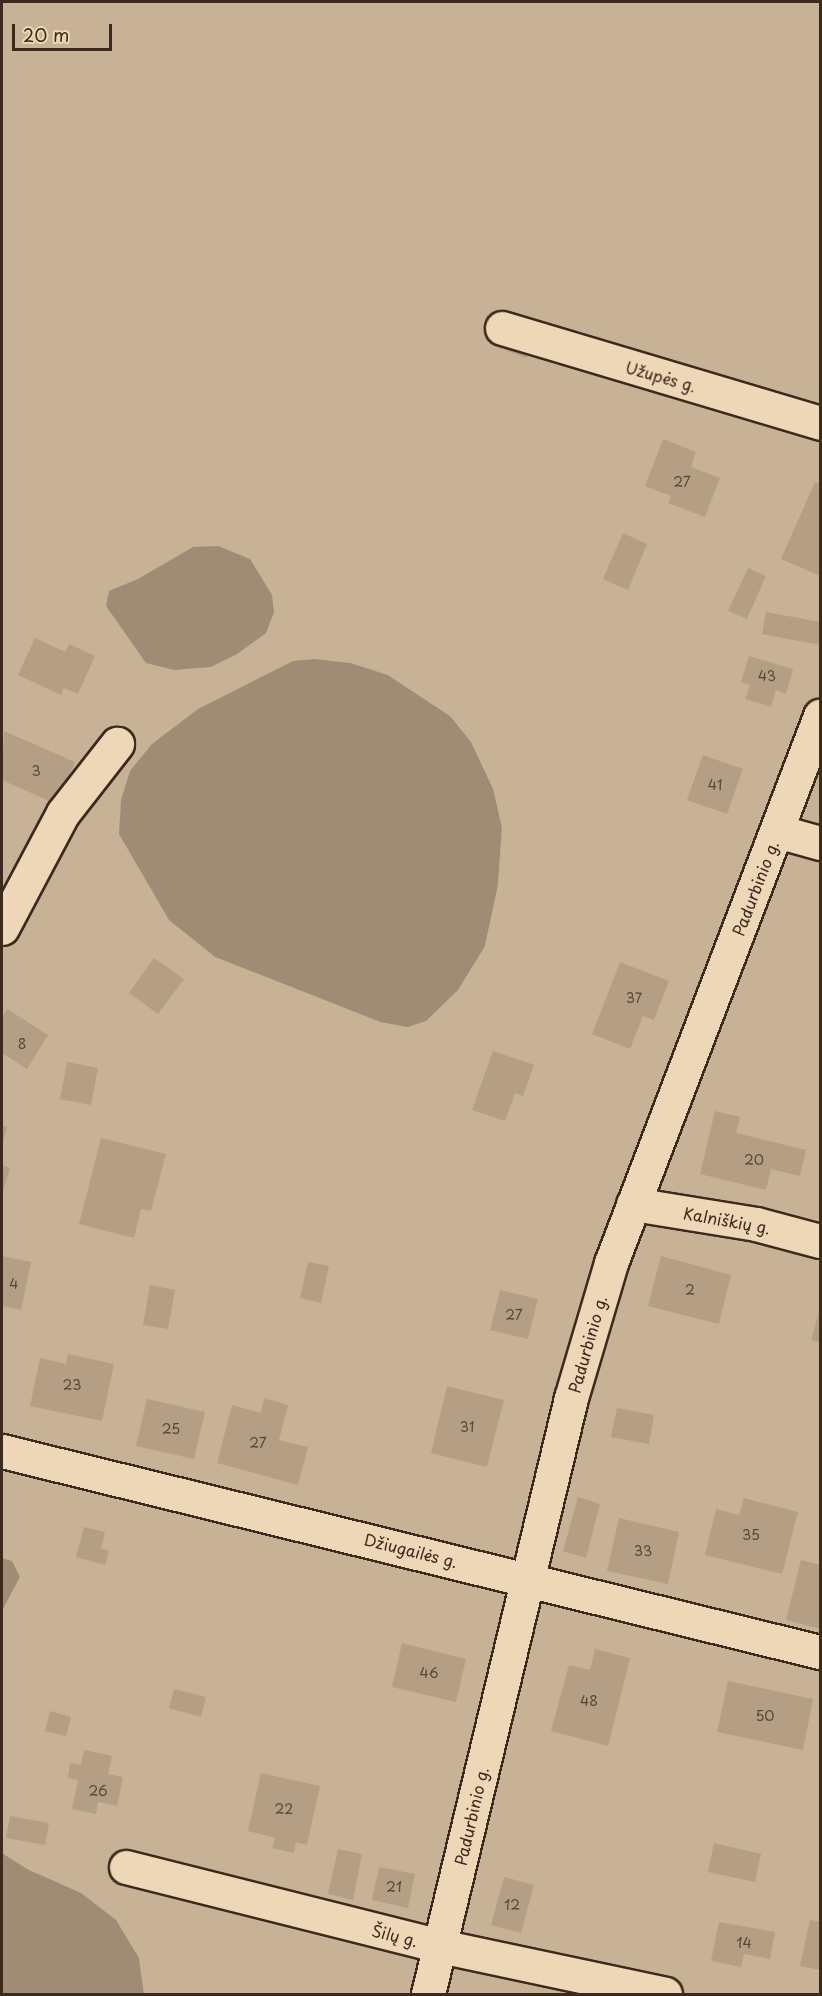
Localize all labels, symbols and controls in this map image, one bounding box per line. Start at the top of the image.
scale bar [15,12,116,50]
text: 20 m [23,21,69,48]
street label: Užupės g. [623,357,699,395]
house number: 27 [673,474,691,490]
house number: 43 [758,668,776,684]
house number: 3 [31,763,41,779]
house number: 41 [708,777,722,793]
street label: Padurbinio g. [728,838,782,938]
house number: 37 [626,990,642,1006]
house number: 8 [18,1036,26,1052]
house number: 20 [744,1152,764,1168]
street label: Kalniškių g. [682,1203,772,1237]
house number: 4 [9,1276,19,1292]
house number: 2 [685,1282,695,1298]
street label: Padurbinio g. [564,1293,610,1395]
house number: 27 [505,1307,523,1323]
house number: 23 [63,1377,81,1393]
house number: 31 [460,1419,474,1435]
house number: 25 [162,1421,180,1437]
house number: 27 [249,1435,267,1451]
house number: 35 [742,1527,760,1543]
street label: Džiugailės g. [362,1529,460,1571]
house number: 33 [634,1543,652,1559]
house number: 46 [419,1665,439,1681]
house number: 48 [580,1693,598,1709]
house number: 50 [755,1708,775,1724]
street label: Padurbinio g. [450,1765,492,1867]
house number: 26 [88,1783,108,1799]
house number: 22 [275,1801,293,1817]
house number: 21 [386,1879,402,1895]
house number: 12 [504,1897,520,1913]
street label: Šilų g. [370,1920,420,1950]
house number: 14 [736,1935,752,1951]

